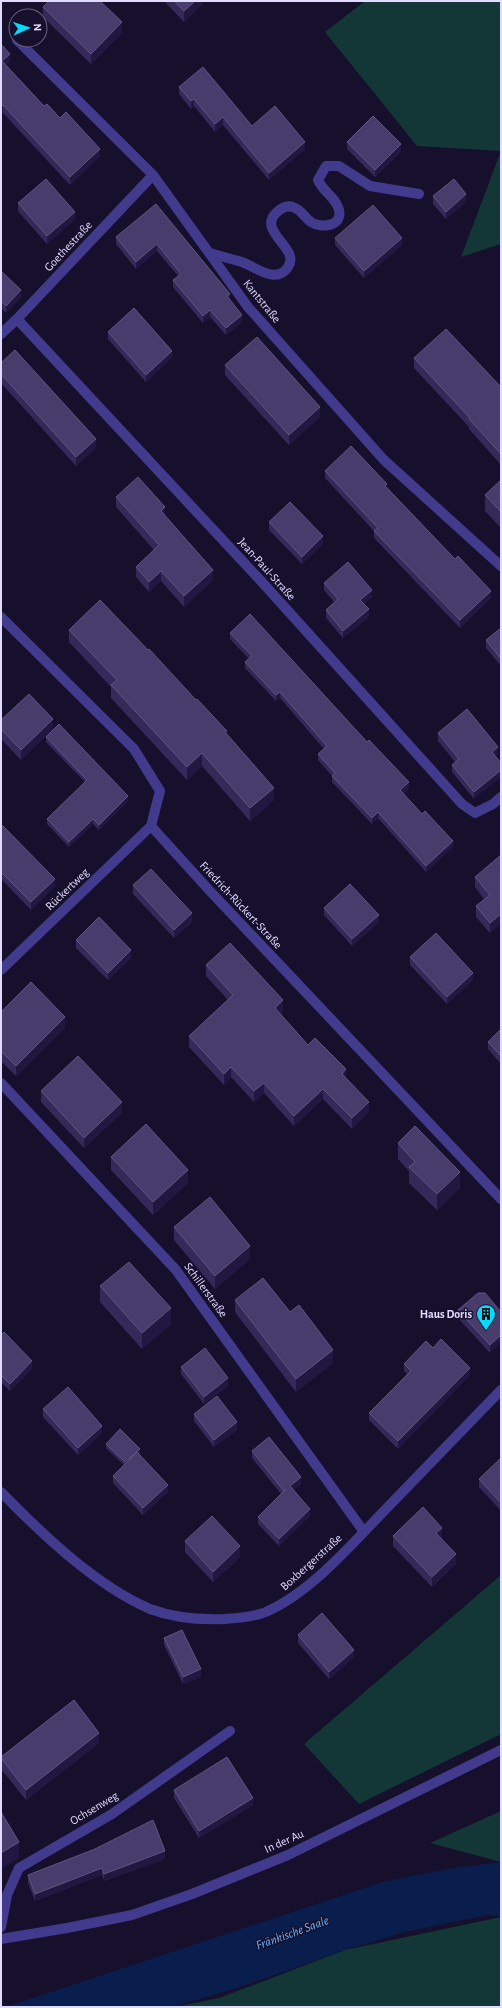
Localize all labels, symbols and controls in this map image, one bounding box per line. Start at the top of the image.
north arrow [8,8,48,48]
text: N [32,23,43,32]
street label: Goethestraße [42,219,94,273]
street label: Kantstraße [241,277,283,325]
street label: Jean-Paul-Straße [236,536,298,602]
street label: Friedrich-Rückert-Straße [198,859,284,951]
street label: Rückertweg [43,866,91,912]
street label: Schillerstraße [182,1260,230,1320]
building icon: Haus Doris [475,1303,497,1331]
place label: Haus Doris [420,1308,472,1320]
street label: Boxbergerstraße [278,1532,344,1592]
street label: Ochsenweg [68,1789,120,1827]
street label: In der Au [263,1827,305,1855]
water label: Fränkische Saale [254,1914,331,1953]

